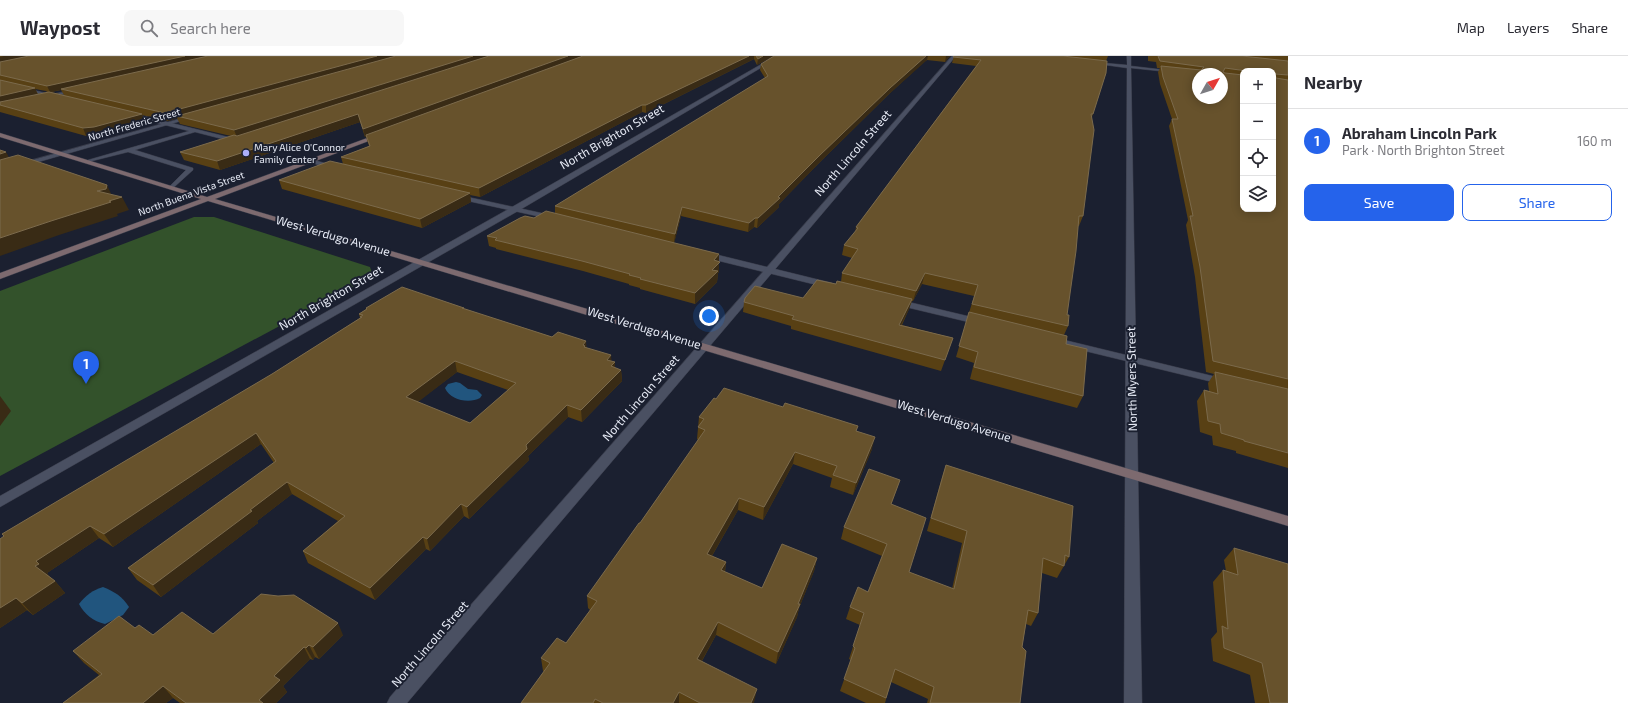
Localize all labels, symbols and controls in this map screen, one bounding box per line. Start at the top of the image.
search box [124,10,404,46]
text: Waypost [20,16,100,39]
icon: search [138,17,160,39]
text: Search here [170,19,251,37]
text: Map [1457,19,1485,36]
text: Layers [1507,19,1549,36]
text: Share [1571,19,1608,36]
north arrow [1192,68,1228,104]
map controls [1240,68,1276,212]
button: + [1240,68,1276,104]
text: Nearby [1304,72,1362,92]
street label: North Brighton Street [557,100,666,172]
button: − [1240,104,1276,140]
street label: North Frederic Street [86,105,182,143]
street label: North Lincoln Street [811,106,894,198]
text: Abraham Lincoln Park [1342,124,1497,142]
text: 1 [1314,133,1320,149]
text: 160 m [1577,133,1612,149]
button: locate [1240,140,1276,176]
place label: Mary Alice O'Connor Family Center [254,141,345,165]
text: Park · North Brighton Street [1342,142,1505,158]
marker: Mary Alice O'Connor Family Center [241,148,251,158]
street label: North Buena Vista Street [136,168,246,218]
button: layers [1240,176,1276,212]
button: Save [1304,184,1454,221]
button: Share [1462,184,1612,221]
street label: West Verdugo Avenue [274,212,392,258]
street label: North Brighton Street [276,261,385,333]
street label: West Verdugo Avenue [586,303,703,351]
your location [699,306,719,326]
street label: North Myers Street [1123,326,1139,431]
pin: 1 [73,351,99,384]
street label: North Lincoln Street [599,351,682,443]
street label: West Verdugo Avenue [896,396,1013,444]
street label: North Lincoln Street [388,597,471,689]

